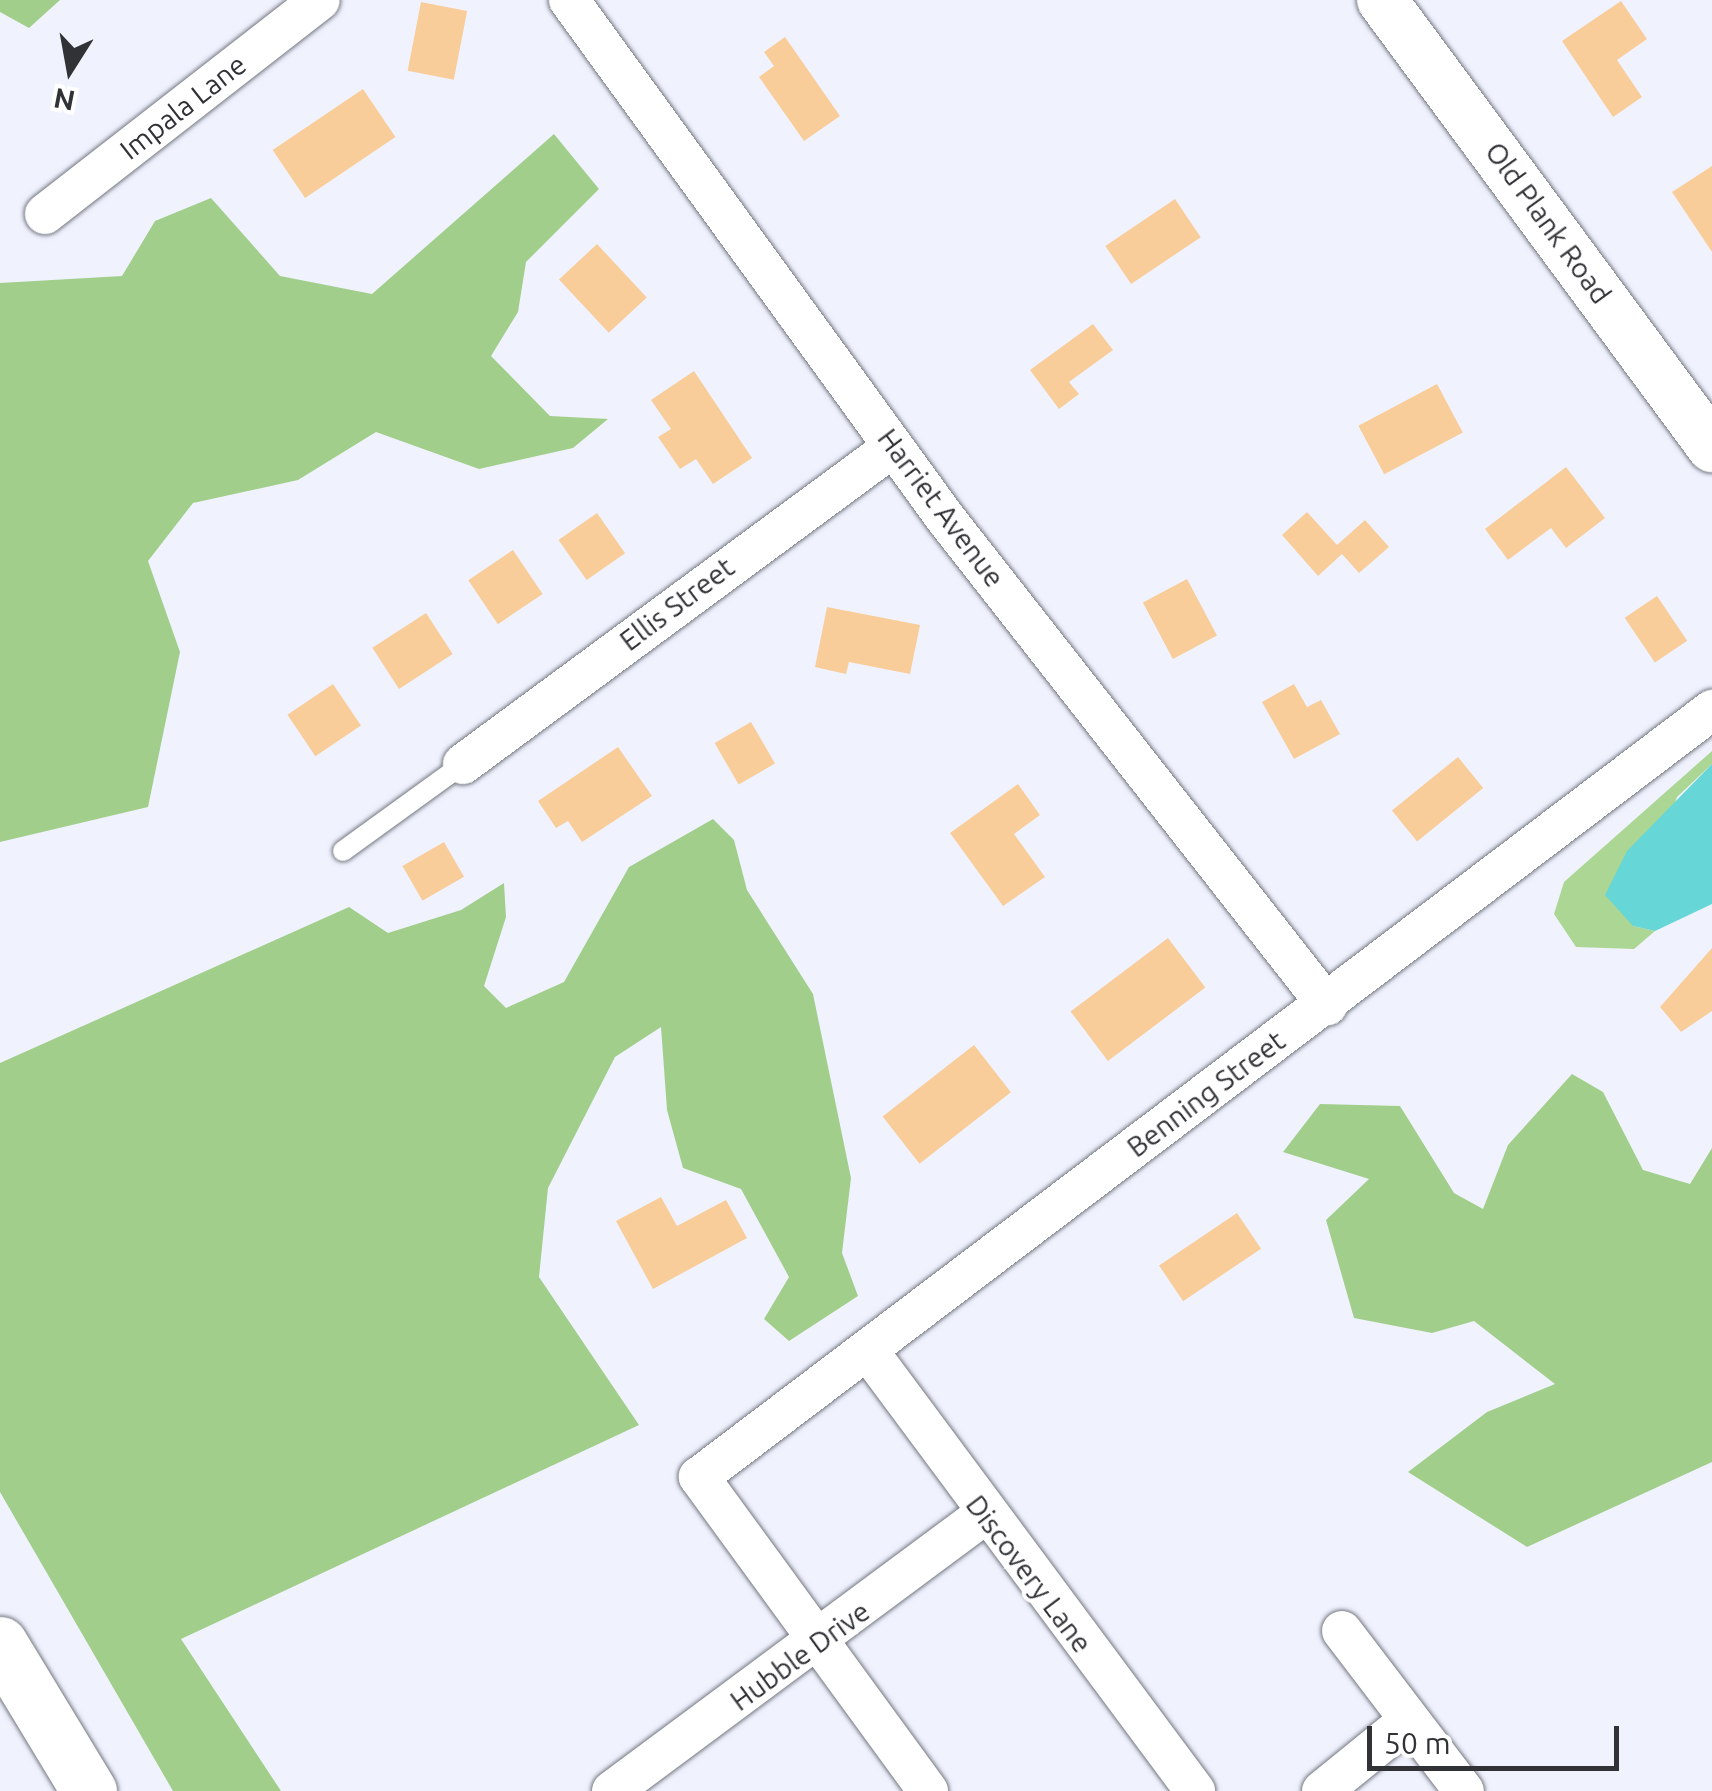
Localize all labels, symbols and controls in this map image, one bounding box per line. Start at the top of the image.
north arrow [20,20,120,120]
street label: Impala Lane [113,47,253,167]
text: N [51,83,77,117]
street label: Old Plank Road [1478,136,1618,310]
street label: Harriet Avenue [871,422,1011,594]
street label: Ellis Street [613,550,741,658]
street label: Benning Street [1121,1024,1291,1164]
street label: Discovery Lane [959,1489,1099,1659]
street label: Hubble Drive [724,1594,876,1718]
scale bar [1372,1706,1624,1768]
text: 50 m [1384,1726,1451,1760]

